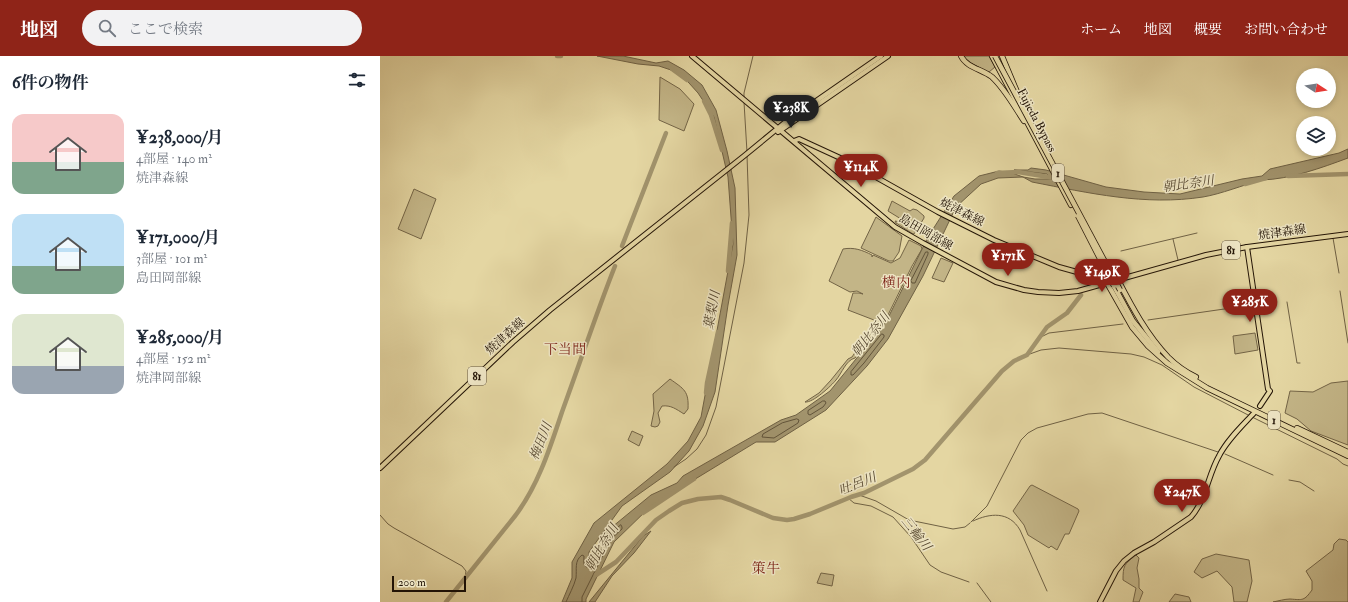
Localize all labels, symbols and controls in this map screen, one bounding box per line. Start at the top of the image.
search box [82,10,362,46]
icon: search [96,17,118,39]
text: 地図 [20,18,58,42]
text: ここで検索 [128,20,203,39]
text: ホーム [1080,21,1122,38]
text: 地図 [1144,21,1172,38]
text: 概要 [1194,21,1222,38]
text: お問い合わせ [1244,21,1328,38]
north arrow [1296,68,1336,108]
map controls [1296,68,1336,156]
icon: filters [346,69,368,91]
text: 6件の物件 [12,72,89,93]
street label: Fujieda Bypass [1013,86,1060,155]
pin: ¥238K [763,95,819,129]
text: ¥238K [773,100,809,116]
button: layers [1296,116,1336,156]
text: ¥238,000/月 [136,127,224,148]
icon: home [44,130,92,178]
text: 4部屋 · 140 m² [136,151,212,167]
pin: ¥114K [833,154,889,188]
text: ¥114K [843,159,879,175]
road number: 1 [1052,164,1064,182]
text: 焼津森線 [136,170,188,186]
water label: 朝比奈川 [1161,172,1217,196]
street label: 焼津森線 [937,195,987,230]
street label: 島田岡部線 [896,211,955,254]
street label: 焼津森線 [1257,222,1307,243]
text: ¥171,000/月 [136,227,220,248]
icon: home [44,230,92,278]
road number: 81 [1222,241,1240,259]
pin: ¥171K [980,243,1036,277]
text: ¥171K [991,248,1025,264]
text: 3部屋 · 101 m² [136,251,207,267]
pin: ¥149K [1074,259,1130,293]
text: ¥149K [1083,264,1121,280]
text: 島田岡部線 [136,270,201,286]
district label: 横内 [882,274,910,291]
water label: 葉梨川 [700,288,724,331]
pin: ¥285K [1222,289,1278,323]
text: ¥285K [1231,294,1269,310]
water label: 朝比奈川 [848,308,895,360]
street label: 焼津森線 [482,315,528,358]
text: ¥285,000/月 [136,327,224,348]
icon: home [44,330,92,378]
district label: 下当間 [544,341,586,358]
text: 4部屋 · 152 m² [136,351,210,367]
road number: 81 [468,367,486,385]
text: 焼津岡部線 [136,370,201,386]
road number: 1 [1268,411,1280,429]
water label: 梅田川 [526,418,556,462]
water label: 吐呂川 [836,468,880,499]
pin: ¥247K [1154,479,1210,513]
text: ¥247K [1163,484,1201,500]
water label: 三輪川 [898,513,936,555]
water label: 朝比奈川 [582,519,623,574]
district label: 策牛 [752,560,780,577]
scale bar [392,574,466,593]
text: 200 m [398,576,426,589]

